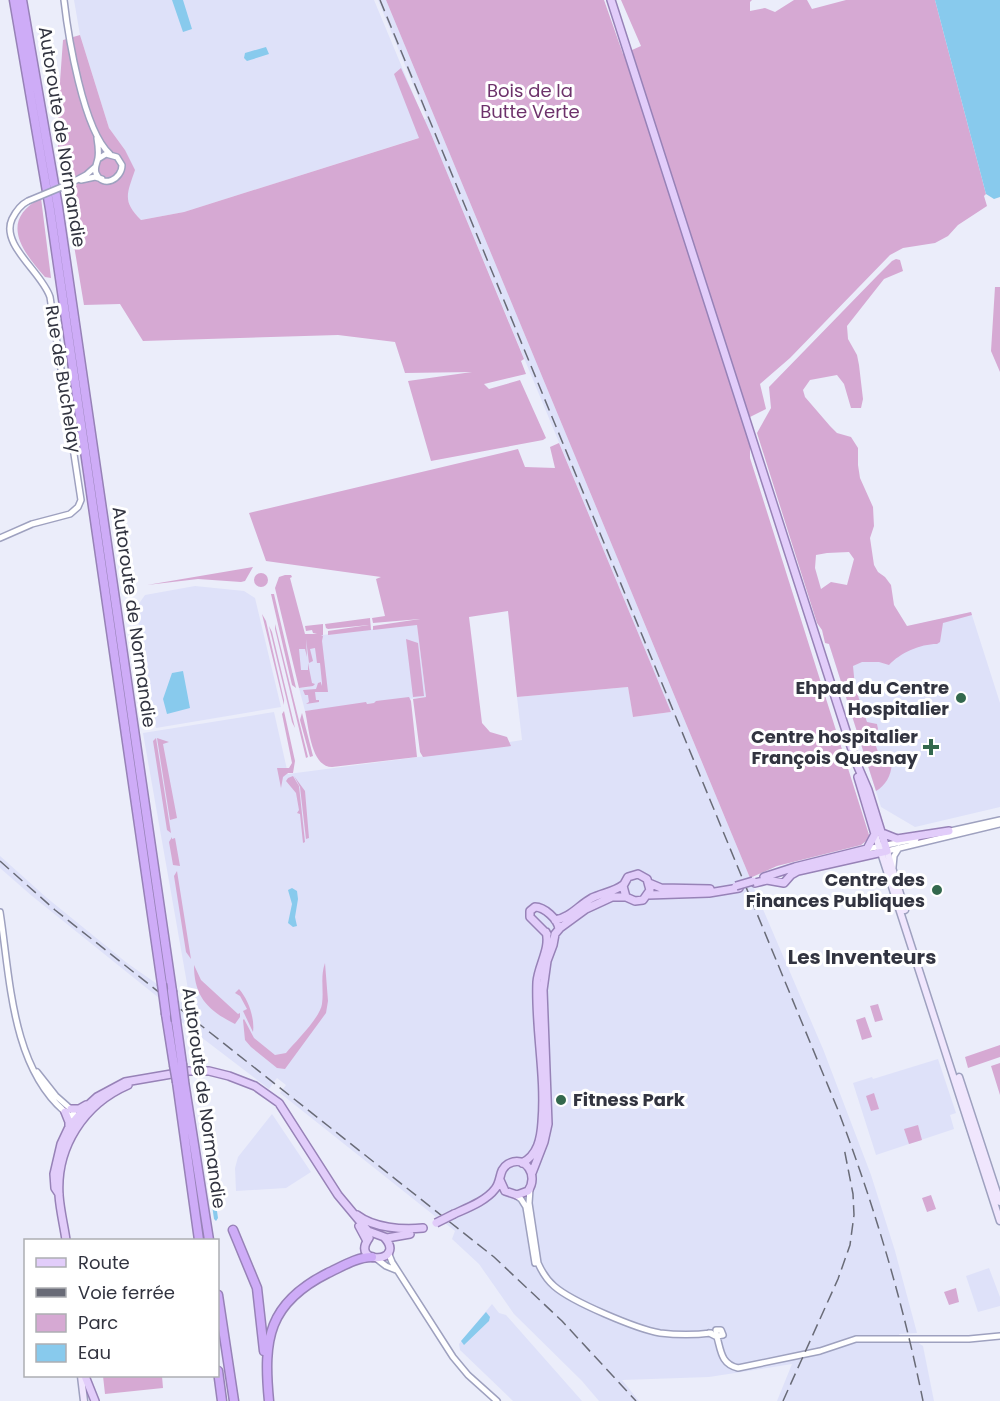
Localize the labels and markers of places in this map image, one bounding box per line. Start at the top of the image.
place label: Ehpad du Centre Hospitalier [795,675,949,721]
marker: Ehpad du Centre Hospitalier [954,691,968,705]
place label: Centre hospitalier François Quesnay [751,724,919,770]
marker: Centre hospitalier François Quesnay [922,738,940,756]
place label: Centre des Finances Publiques [746,867,925,913]
marker: Centre des Finances Publiques [930,883,944,897]
place label: Fitness Park [573,1087,686,1112]
marker: Fitness Park [554,1093,568,1107]

